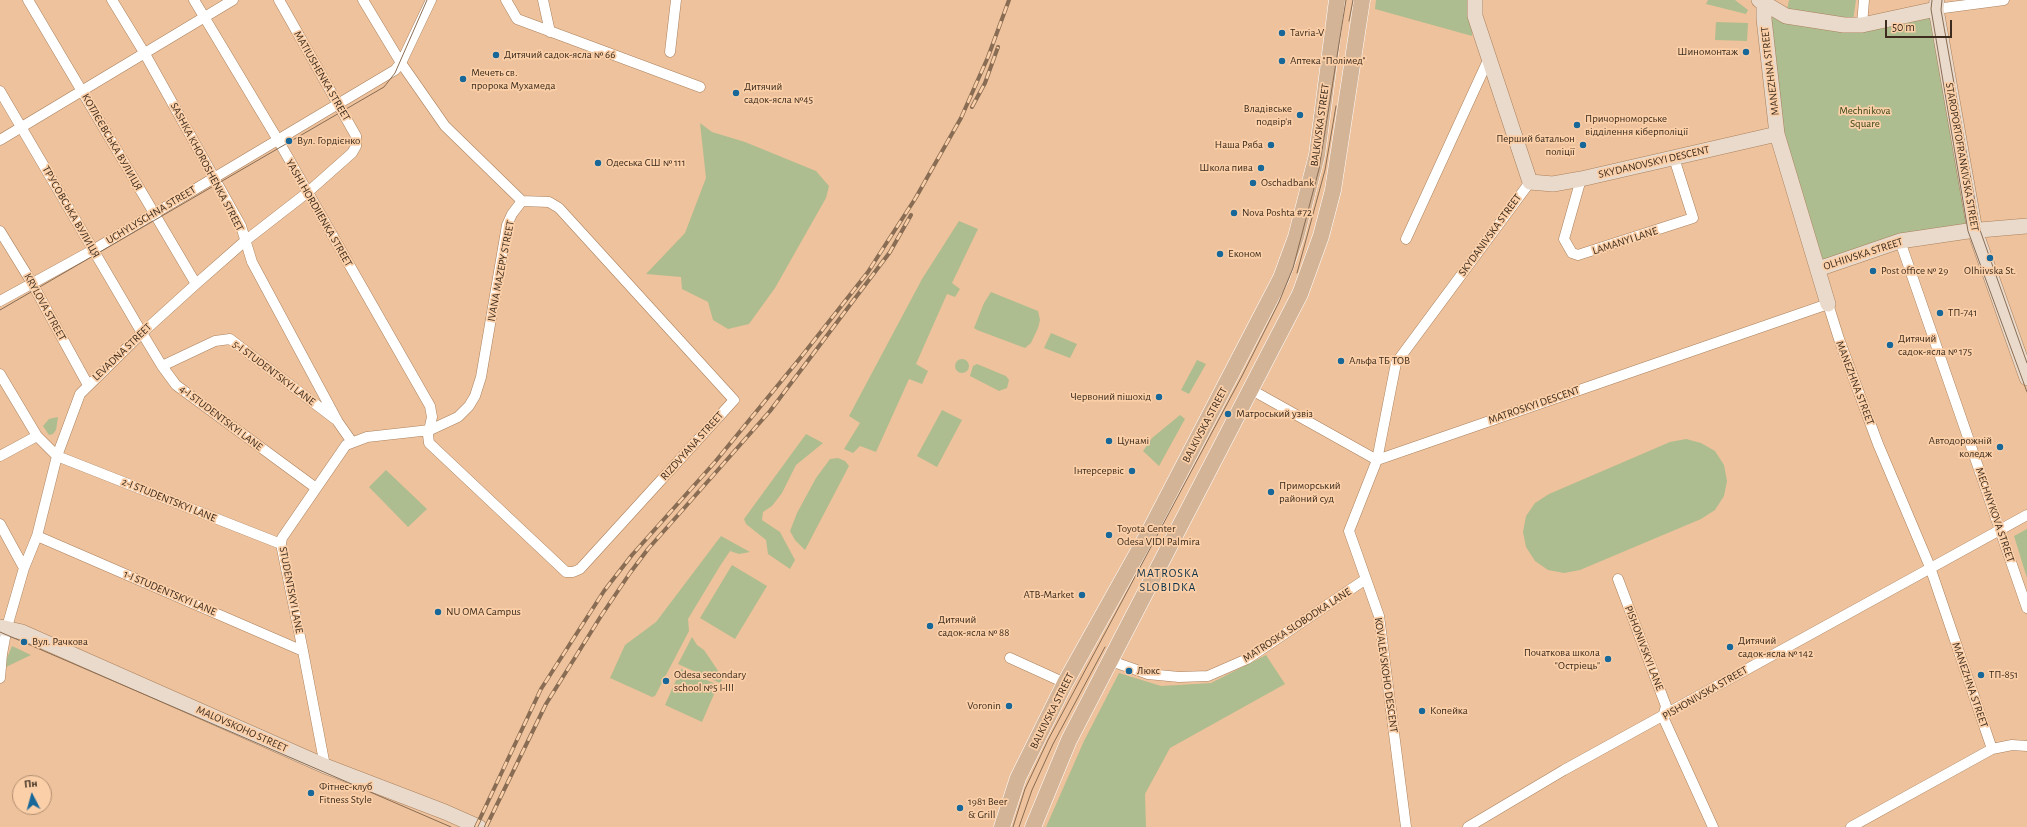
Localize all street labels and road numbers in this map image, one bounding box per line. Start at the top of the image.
street label: MANEZHNA STREET [1758,26,1782,116]
street label: MATIUSHENKA STREET [291,29,353,123]
street label: STAROPORTOFRANKIVSKA STREET [1942,82,1982,232]
street label: BALKIVSKA STREET [1308,83,1332,167]
street label: КОТЛЄЄВСЬКА ВУЛИЦЯ [79,91,145,193]
street label: SASHKA KHOROSHENKA STREET [167,100,247,234]
street label: SKYDANOVSKYI DESCENT [1597,143,1711,181]
street label: YASHI HORDIIENKA STREET [283,157,355,269]
street label: ТРУСОВСЬКА ВУЛИЦЯ [39,164,103,260]
street label: UCHYLYSCHNA STREET [104,183,198,247]
street label: SKYDANIVSKA STREET [1456,191,1524,279]
street label: IVANA MAZEPY STREET [485,219,517,323]
street label: LAMANYI LANE [1591,224,1659,258]
street label: OLHIIVSKA STREET [1822,235,1904,273]
street label: KRYLOVA STREET [21,271,69,343]
street label: LEVADNA STREET [90,320,154,384]
street label: 5-I STUDENTSKYI LANE [230,338,318,408]
street label: MANEZHNA STREET [1833,339,1877,427]
street label: 4-I STUDENTSKYI LANE [177,382,265,454]
street label: MATROSKYI DESCENT [1486,383,1582,427]
street label: BALKIVSKA STREET [1180,385,1230,465]
street label: RIZDVYANA STREET [658,409,726,483]
street label: MECHNYKOVA STREET [1973,466,2017,564]
street label: 2-I STUDENTSKYI LANE [120,475,218,525]
street label: STUDENTSKYI LANE [276,546,306,634]
street label: 1-I STUDENTSKYI LANE [122,568,218,618]
street label: MATROSKA SLOBODKA LANE [1240,585,1354,665]
street label: PISHONIVSKYI LANE [1622,604,1666,692]
street label: KOVALEVSKOHO DESCENT [1371,617,1401,733]
street label: MANEZHNA STREET [1949,641,1991,729]
street label: PISHONIVSKA STREET [1660,663,1750,723]
street label: BALKIVSKA STREET [1027,671,1077,751]
street label: MALOVSKOHO STREET [194,703,290,755]

